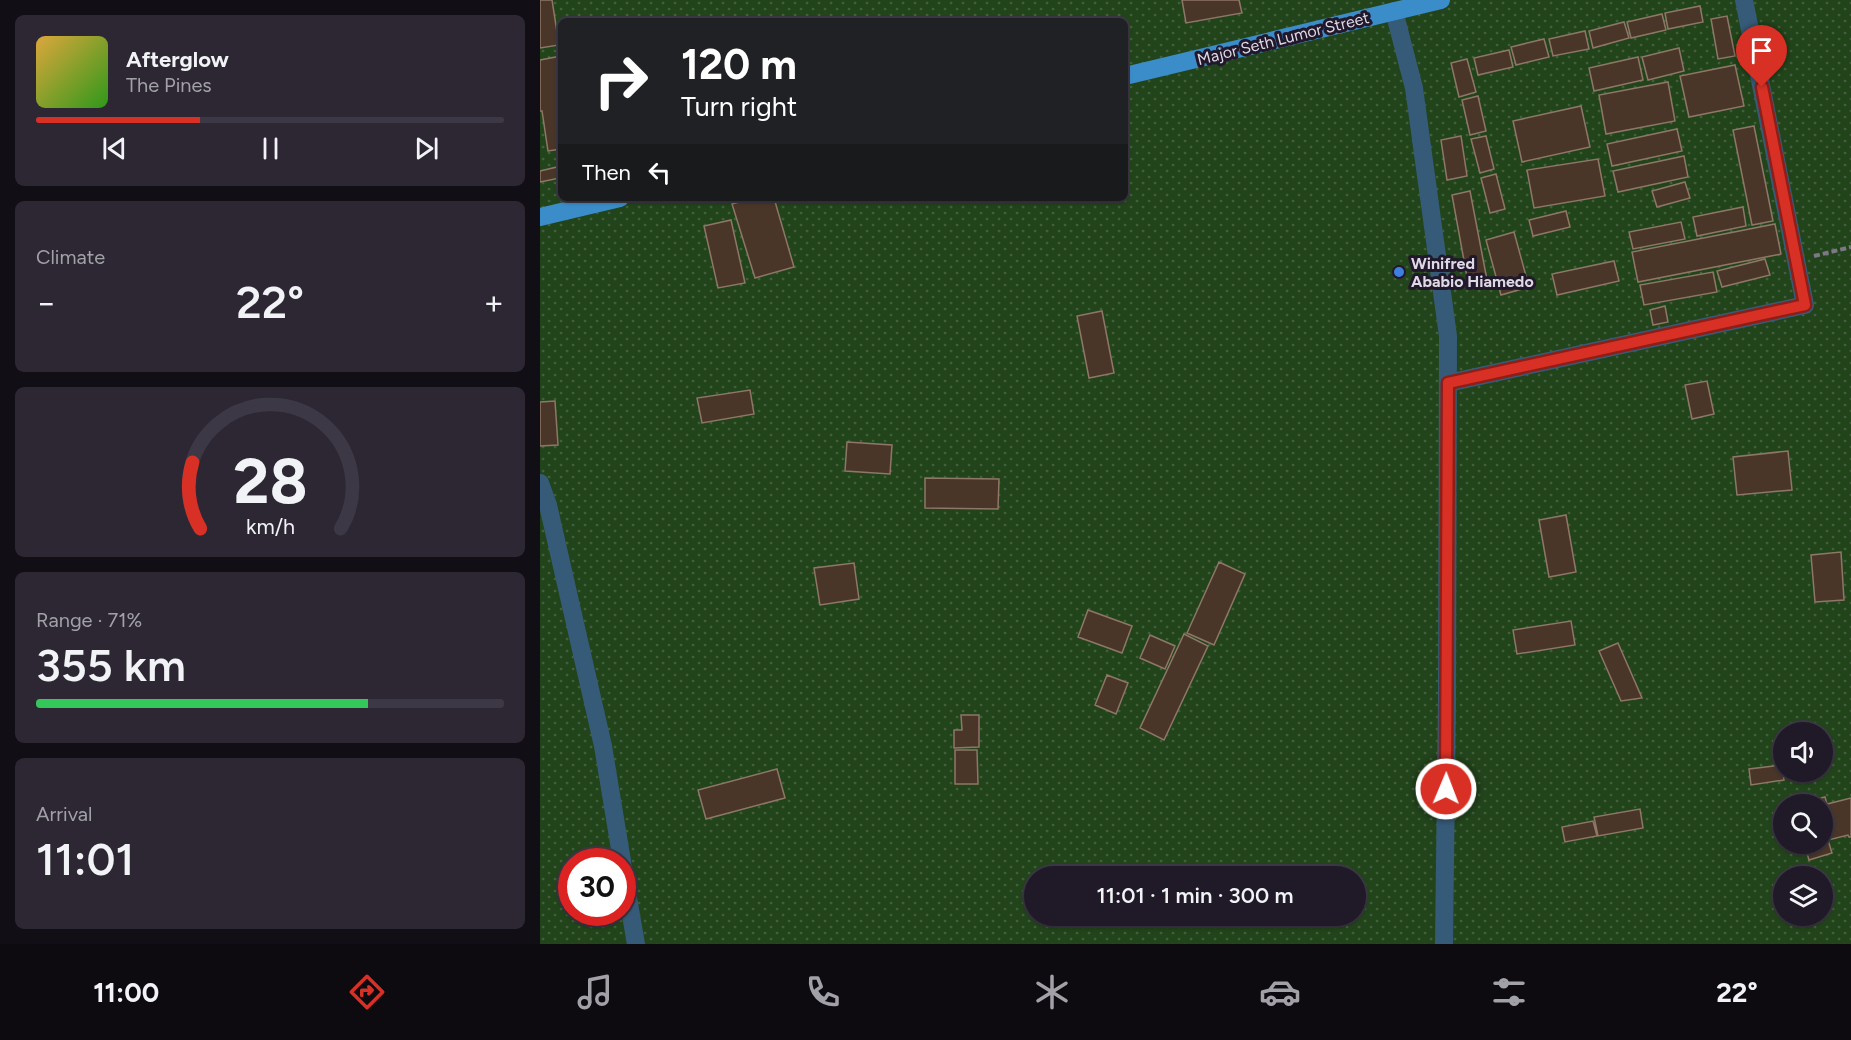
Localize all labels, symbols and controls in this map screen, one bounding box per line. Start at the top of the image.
street label: Major Seth Lumor Street [1195,8,1371,69]
pin [1736,25,1787,87]
icon: arrive [1745,34,1778,67]
text: 120 m [681,39,797,90]
icon: right [582,42,660,120]
text: Afterglow [126,46,229,73]
text: The Pines [126,73,212,97]
text: Turn right [681,90,797,123]
icon: previous [98,132,131,165]
icon: pause [254,132,287,165]
icon: next [410,132,443,165]
icon: left [643,156,676,189]
text: Then [582,159,631,186]
text: Climate [36,245,105,269]
place label: Winifred Ababio Hiamedo [1411,254,1534,291]
marker: Winifred Ababio Hiamedo [1392,265,1406,279]
text: 22° [236,275,304,329]
text: − [36,283,57,322]
text: + [483,283,504,322]
text: 28 [233,444,307,519]
text: km/h [246,514,294,539]
text: Range · 71% [36,608,142,632]
text: 355 km [36,638,186,692]
map controls [1773,722,1833,926]
button: sound [1773,722,1833,782]
position arrow [1414,757,1478,821]
button: search [1773,794,1833,854]
text: Arrival [36,802,92,826]
text: 11:01 [36,832,134,886]
speed limit sign: 30 [558,848,636,926]
button: layers [1773,866,1833,926]
text: 11:01 · 1 min · 300 m [1097,882,1293,909]
icon: directions [346,971,388,1013]
icon: music [574,971,616,1013]
icon: phone [802,971,844,1013]
icon: climate [1031,971,1073,1013]
icon: car [1259,971,1301,1013]
icon: filters [1488,971,1530,1013]
text: 11:00 [93,976,159,1009]
text: 22° [1716,976,1758,1009]

